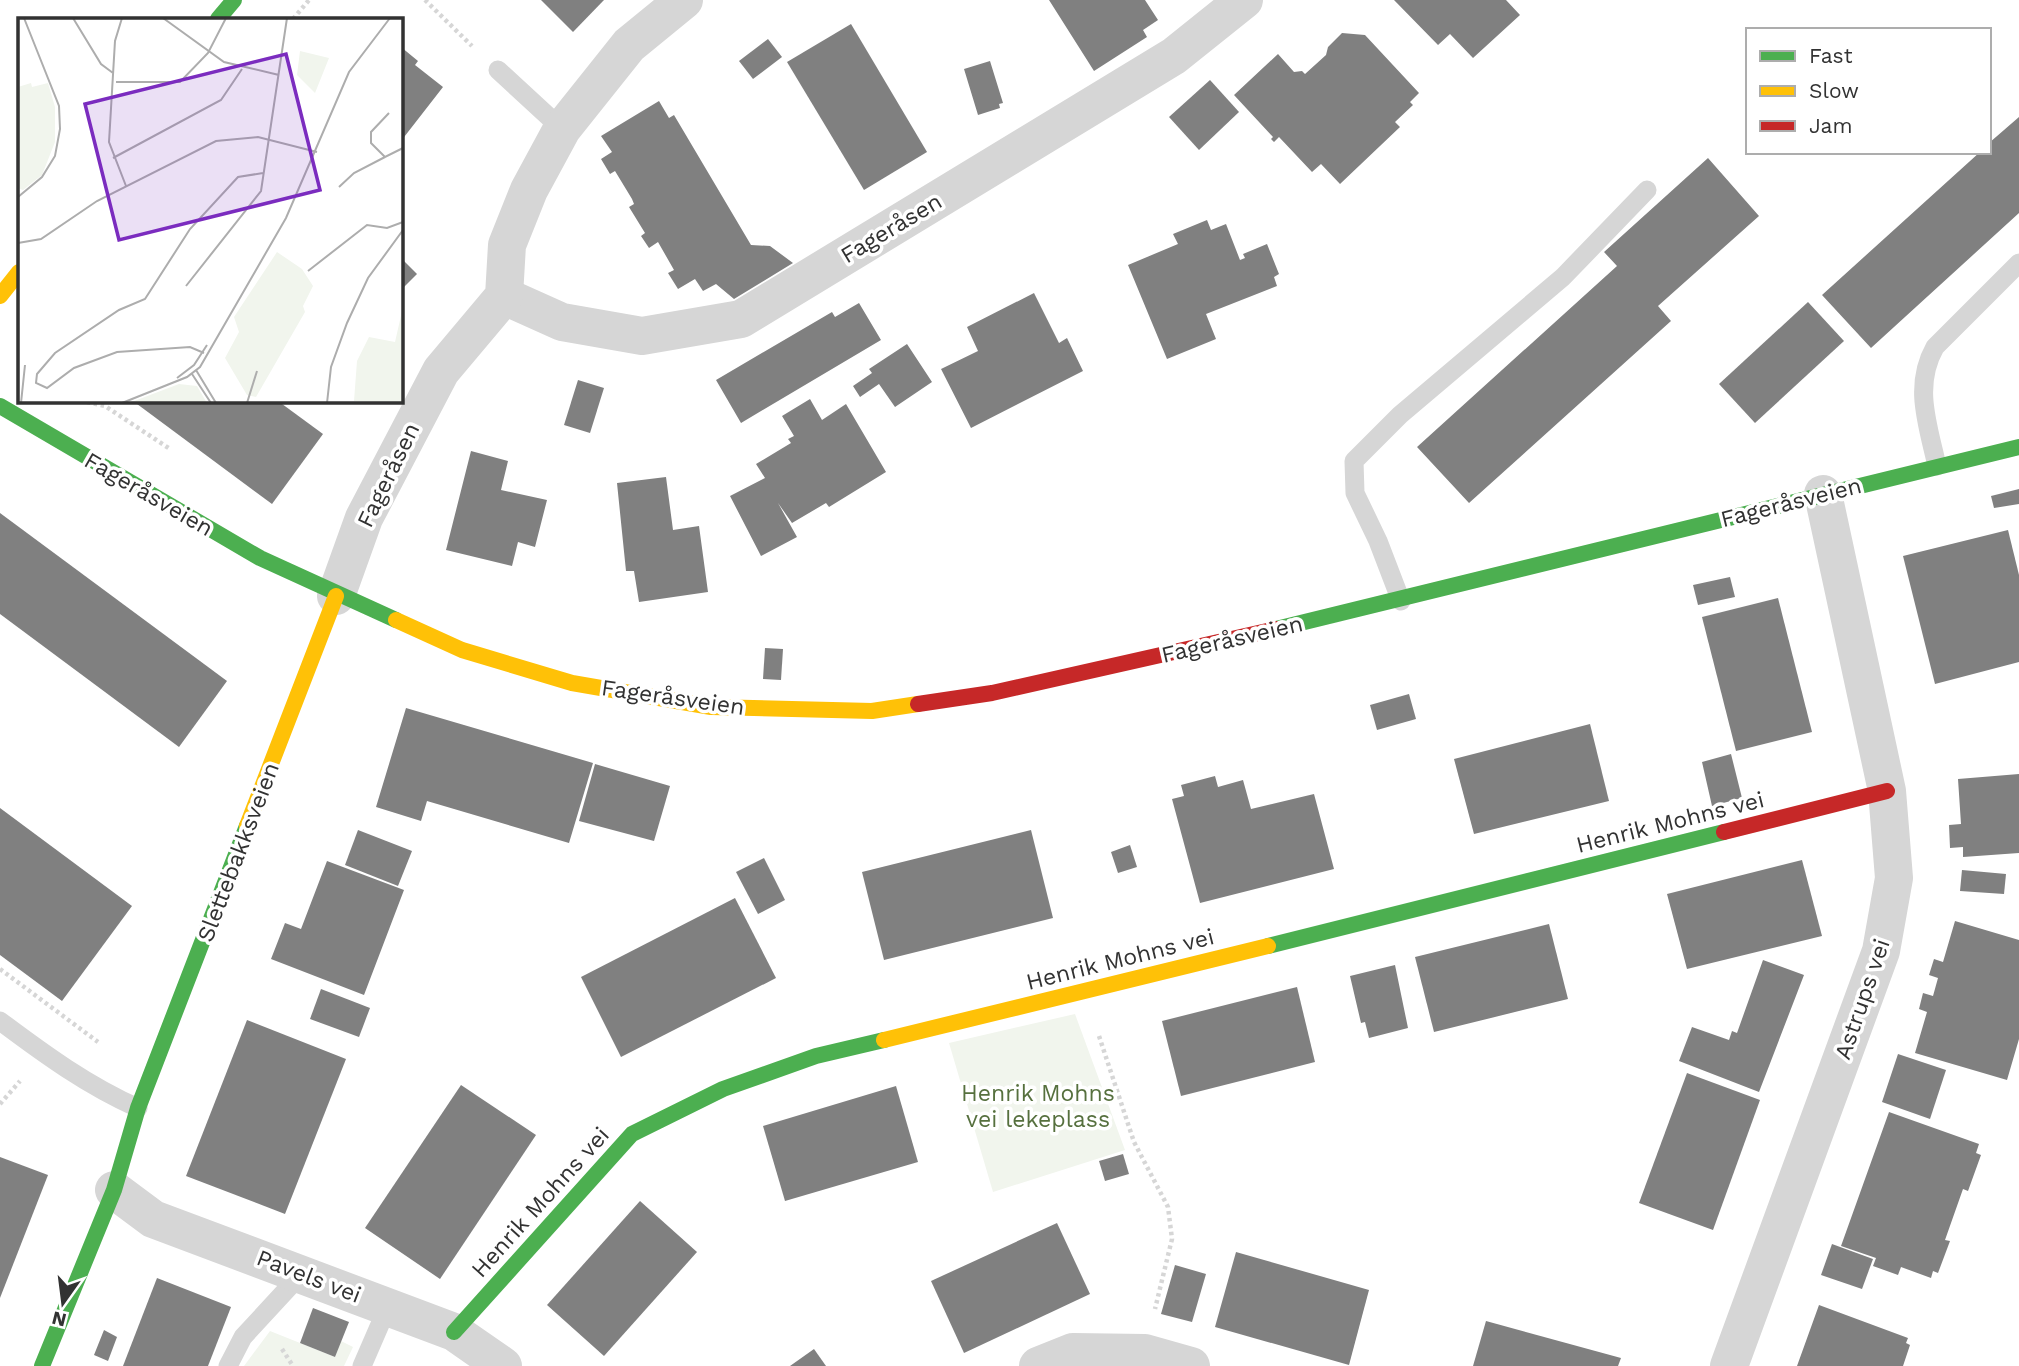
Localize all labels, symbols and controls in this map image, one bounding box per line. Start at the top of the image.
inset map [18,18,402,402]
legend [1746,28,1991,154]
text: Fast [1809,43,1853,68]
text: Slow [1809,78,1859,103]
text: Jam [1809,113,1852,138]
street label: Fageråsen [836,188,947,269]
street label: Fageråsen [352,418,425,532]
street label: Fageråsveien [80,447,218,542]
street label: Fageråsveien [1718,472,1864,533]
street label: Fageråsveien [1159,610,1305,669]
street label: Fageråsveien [600,674,746,721]
street label: Slettebakksveien [192,759,285,946]
street label: Henrik Mohns vei [1573,786,1767,859]
street label: Henrik Mohns vei [1023,923,1217,996]
street label: Astrups vei [1829,935,1896,1063]
park label: Henrik Mohns vei lekeplass [961,1080,1115,1133]
street label: Henrik Mohns vei [466,1122,615,1283]
street label: Pavels vei [253,1244,365,1309]
north arrow [28,1268,98,1338]
text: N [49,1306,69,1332]

